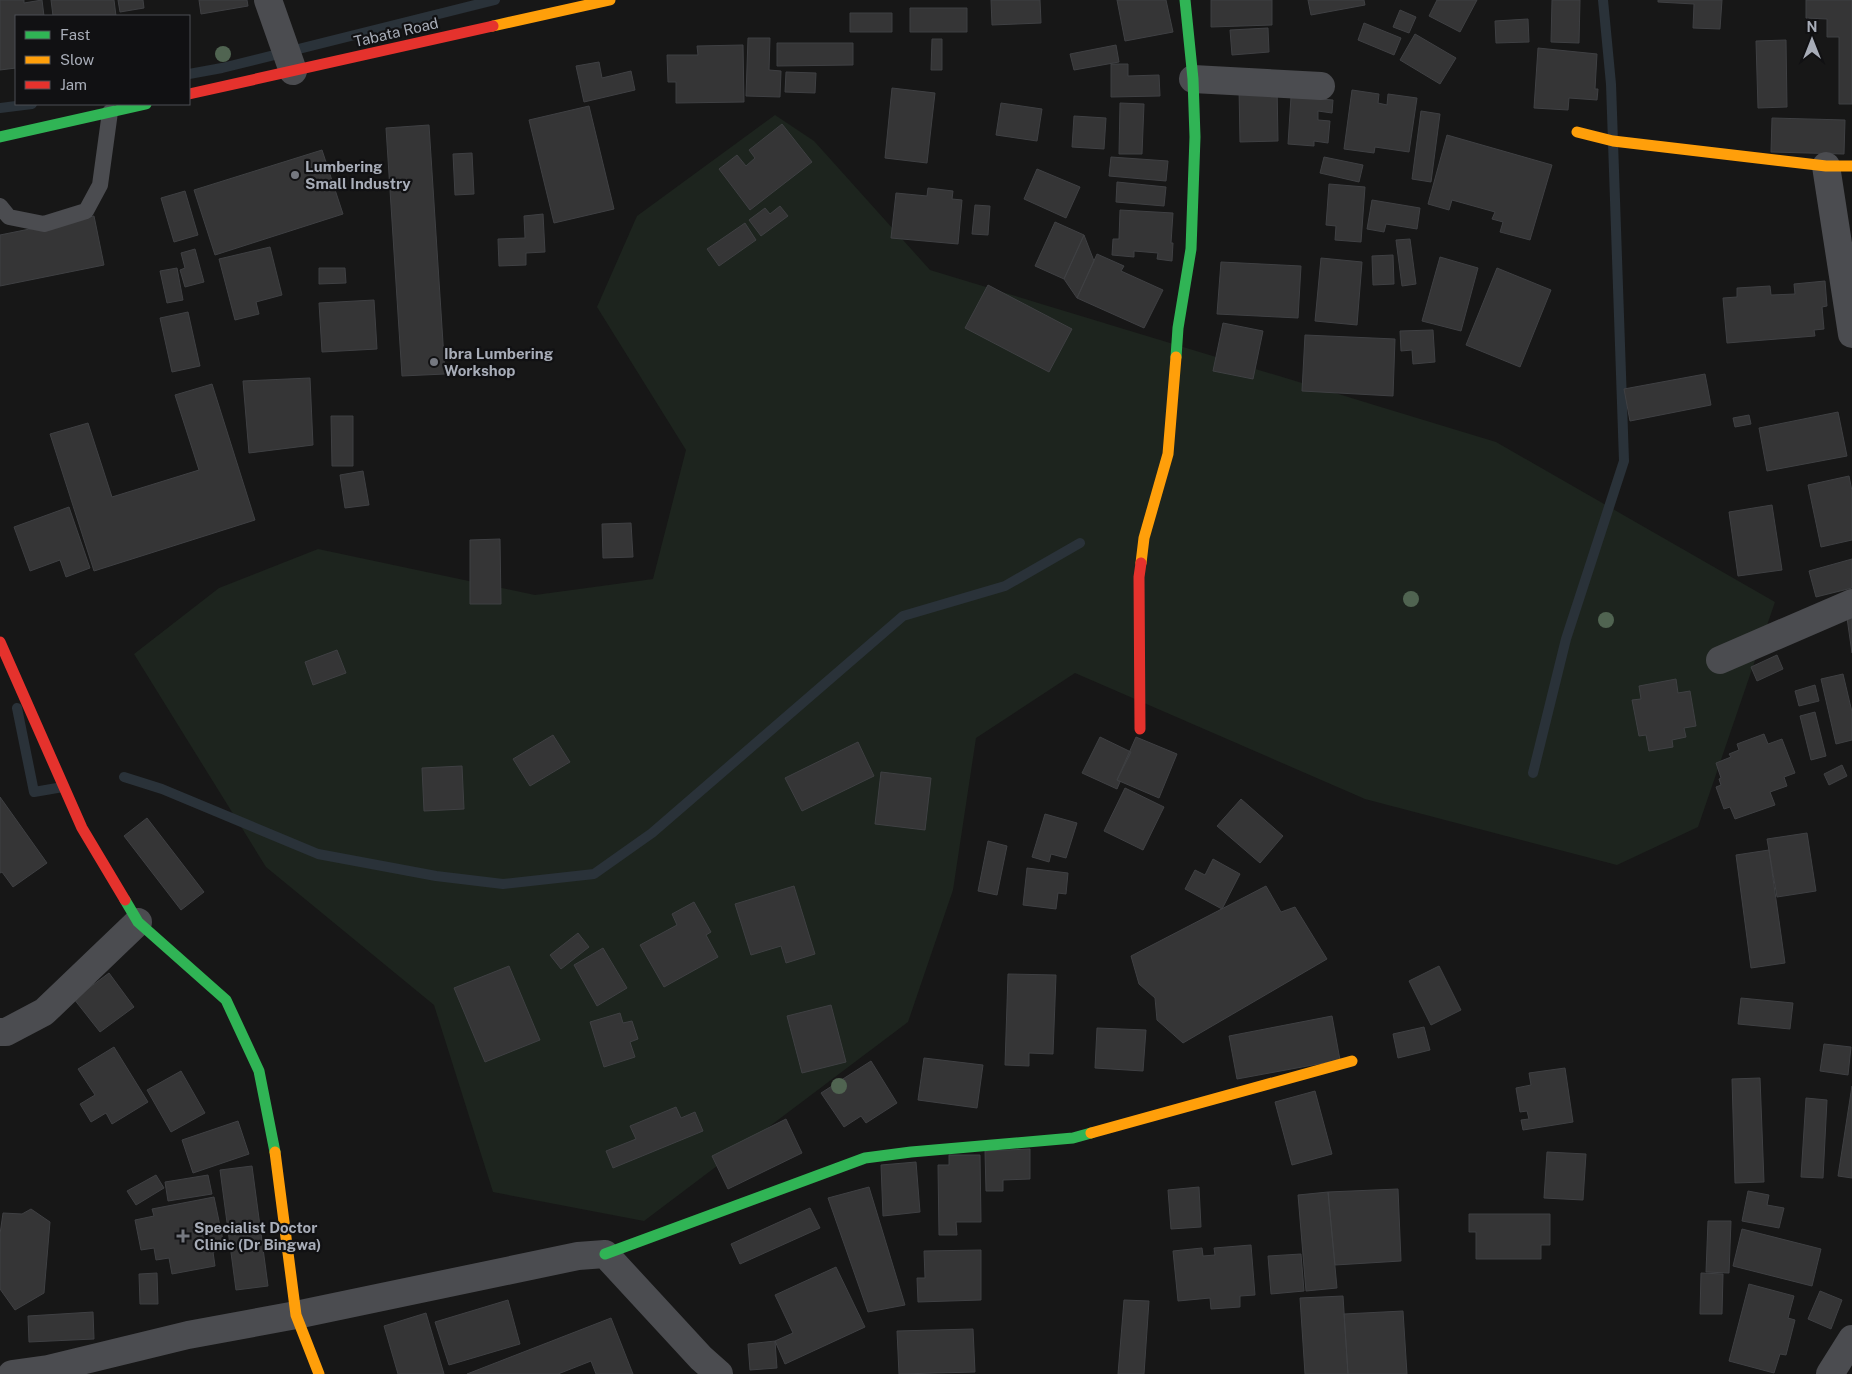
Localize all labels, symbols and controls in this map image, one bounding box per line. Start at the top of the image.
street label: Tabata Road [352,14,440,50]
legend [15,15,190,105]
north arrow [1787,15,1837,65]
text: N [1807,19,1817,35]
text: Fast [60,26,90,43]
text: Slow [60,51,95,68]
text: Jam [60,76,87,93]
place label: Lumbering Small Industry [305,158,411,192]
marker: Lumbering Small Industry [289,169,301,181]
place label: Ibra Lumbering Workshop [444,345,554,379]
marker: Ibra Lumbering Workshop [428,356,440,368]
place label: Specialist Doctor Clinic (Dr Bingwa) [194,1219,321,1253]
marker: Specialist Doctor Clinic (Dr Bingwa) [176,1229,190,1243]

